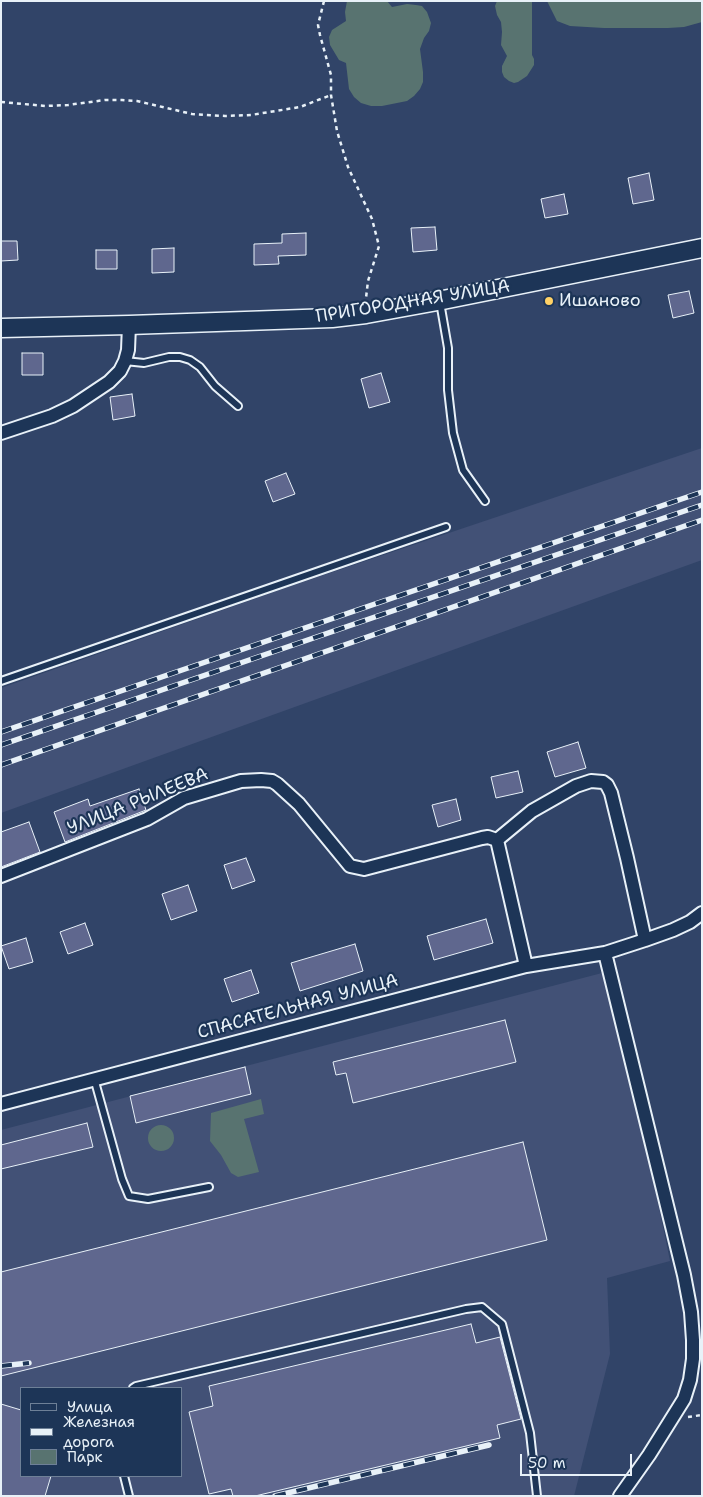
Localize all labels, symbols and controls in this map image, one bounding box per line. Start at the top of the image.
street label: ПРИГОРОДНАЯ УЛИЦА [314,276,512,328]
place label: Ишаново [559,290,641,312]
marker: Ишаново [543,295,555,307]
street label: УЛИЦА РЫЛЕЕВА [64,764,212,840]
street label: СПАСАТЕЛЬНАЯ УЛИЦА [195,970,401,1044]
legend [20,1387,182,1477]
text: Улица [67,1397,112,1417]
text: Железная дорога [63,1412,135,1452]
scale bar [523,1444,636,1476]
text: Парк [67,1447,103,1467]
text: 50 m [528,1453,566,1473]

